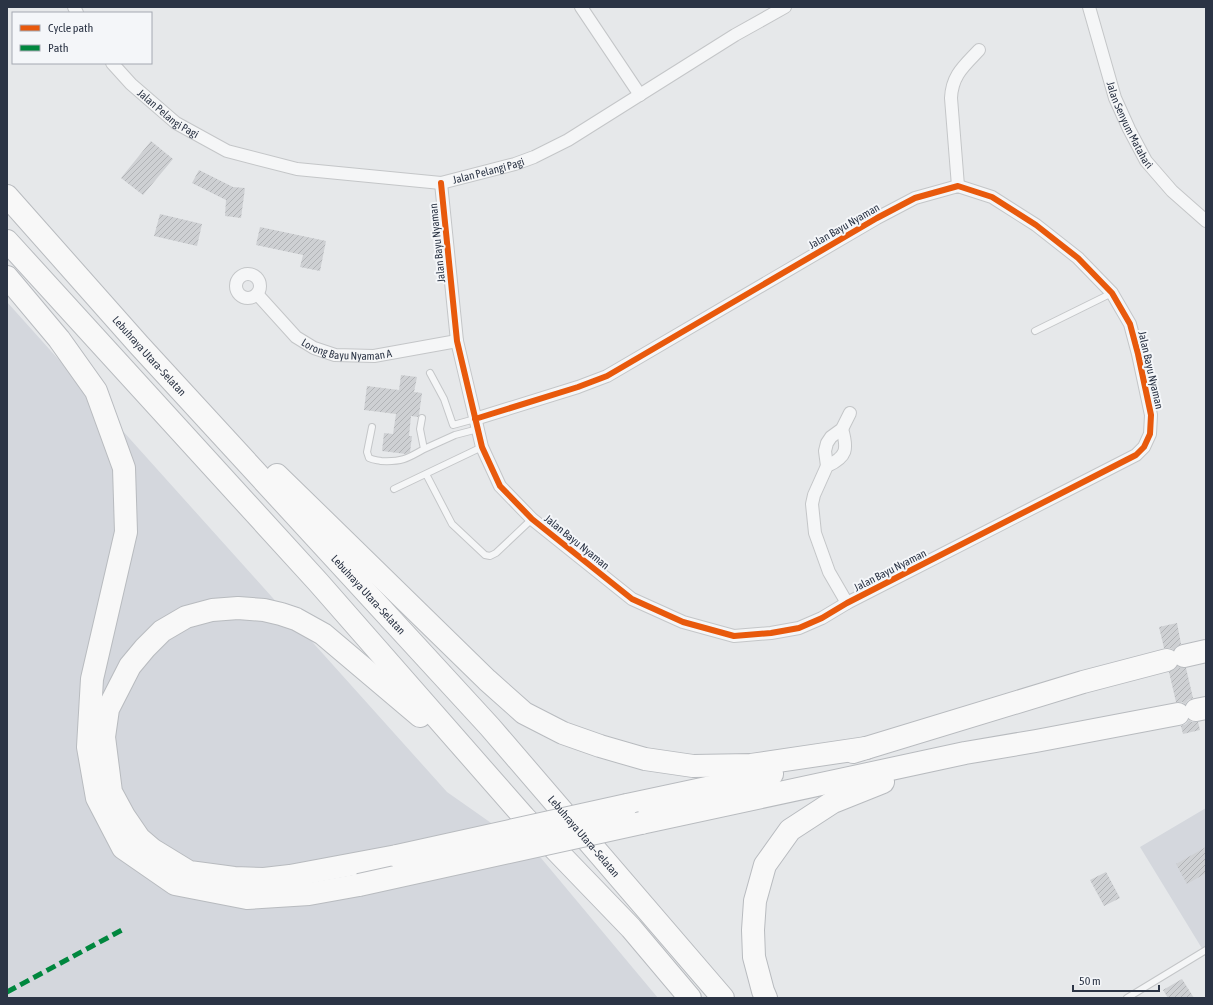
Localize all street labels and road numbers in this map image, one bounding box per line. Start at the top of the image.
street label: Jalan Senyum Matahari [1105,80,1155,171]
street label: Jalan Pelangi Pagi [135,87,201,140]
street label: Jalan Pelangi Pagi [451,155,526,186]
street label: Jalan Bayu Nyaman [807,201,881,251]
street label: Jalan Bayu Nyaman [427,203,447,283]
street label: Lebuhraya Utara–Selatan [110,314,188,398]
street label: Jalan Bayu Nyaman [1136,330,1166,410]
street label: Lorong Bayu Nyaman A [299,336,393,362]
street label: Jalan Bayu Nyaman [542,512,612,572]
street label: Jalan Bayu Nyaman [852,547,928,593]
street label: Lebuhraya Utara–Selatan [329,553,408,637]
street label: Lebuhraya Utara–Selatan [546,793,622,879]

